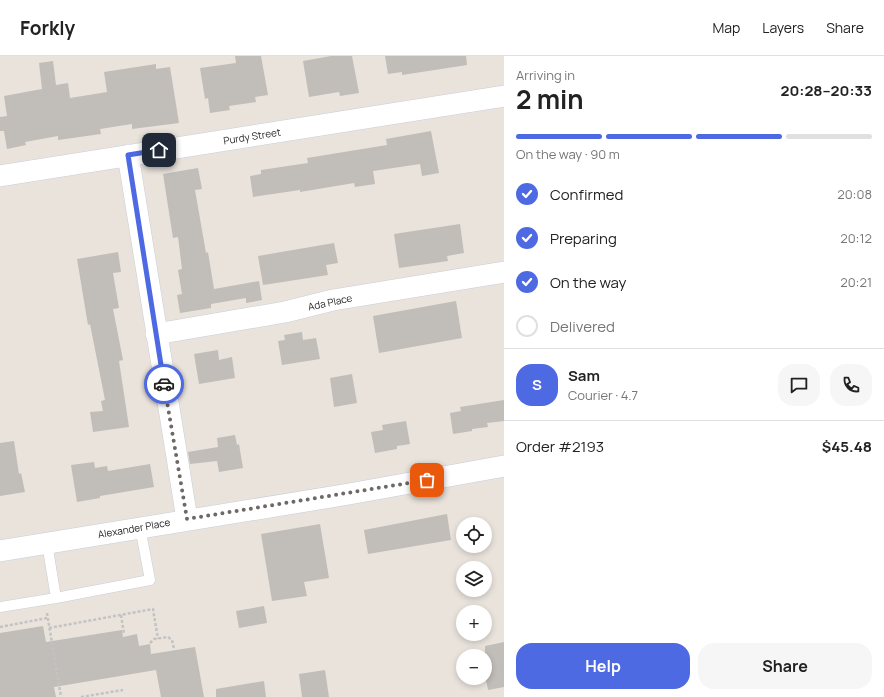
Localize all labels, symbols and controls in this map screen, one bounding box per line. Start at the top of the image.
text: Forkly [20,15,75,41]
text: Map [712,18,740,37]
text: Layers [762,18,804,37]
text: Share [826,18,864,37]
text: Arriving in [516,66,575,84]
text: 20:28–20:33 [780,80,872,101]
text: 2 min [516,81,584,117]
street label: Purdy Street [222,125,282,147]
pin [142,133,176,167]
icon: home [148,139,170,161]
text: On the way · 90 m [516,145,620,163]
icon: check [516,183,538,205]
text: Confirmed [550,184,623,205]
text: 20:08 [837,185,872,203]
icon: check [516,227,538,249]
text: Preparing [550,228,617,249]
text: 20:12 [840,229,872,247]
icon: check [516,271,538,293]
text: On the way [550,272,626,293]
text: 20:21 [840,273,872,291]
street label: Ada Place [307,290,354,314]
text: Delivered [550,316,615,337]
courier [144,364,184,404]
button: chat [778,364,820,406]
button: phone [830,364,872,406]
text: Sam [568,365,600,386]
icon: car [153,373,175,395]
text: S [532,374,542,395]
text: Courier · 4.7 [568,386,638,404]
text: Order #2193 [516,436,604,457]
text: $45.48 [822,436,872,457]
pin [410,463,444,497]
icon: bag [416,469,438,491]
street label: Alexander Place [97,515,171,541]
map controls [456,517,492,685]
button: locate [456,517,492,553]
button: layers [456,561,492,597]
button: + [456,605,492,641]
button: Help [516,643,690,689]
button: Share [698,643,872,689]
button: − [456,649,492,685]

